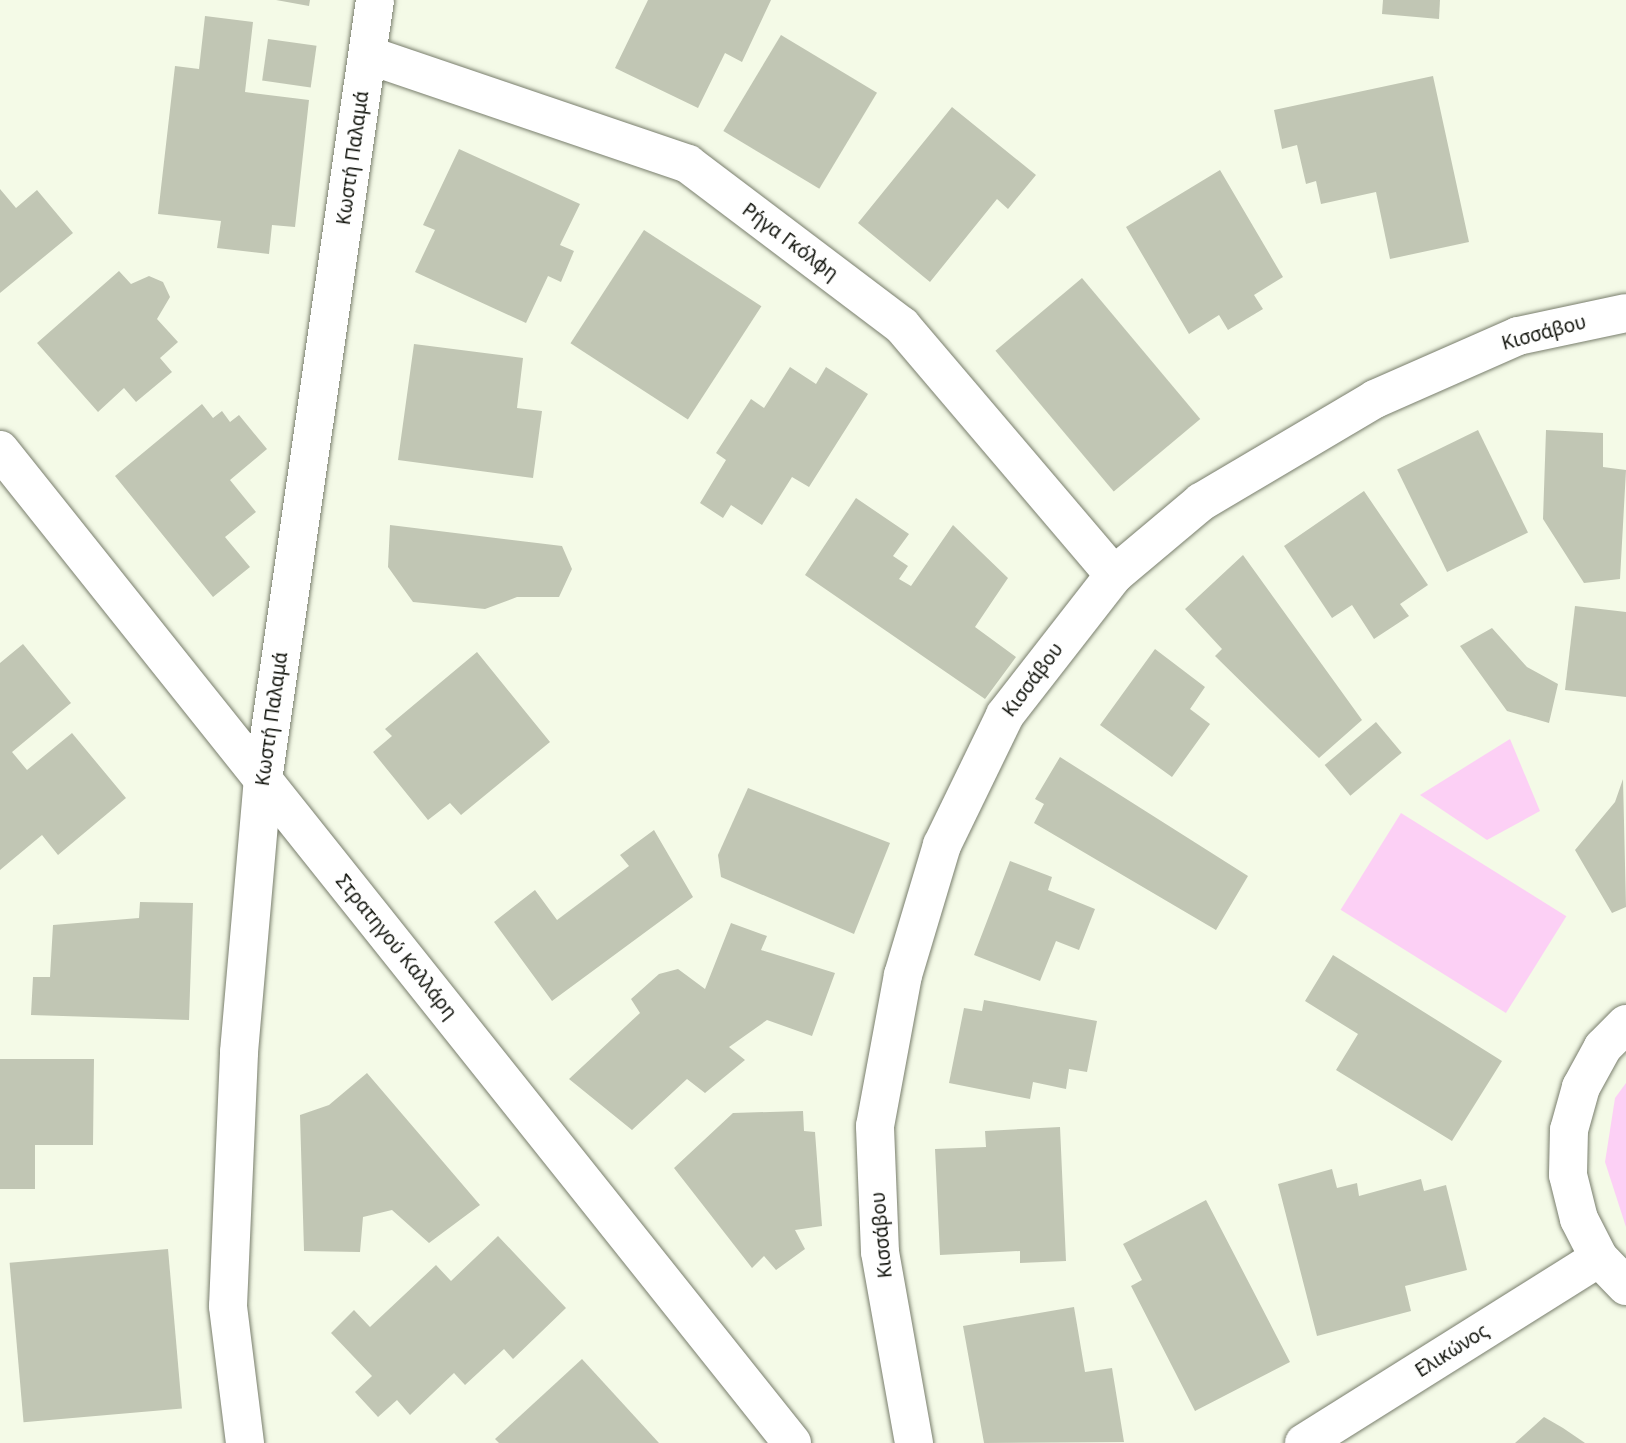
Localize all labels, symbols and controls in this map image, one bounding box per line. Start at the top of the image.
street label: Κωστή Παλαμά [332,89,374,227]
street label: Ρήγα Γκόλφη [738,199,842,285]
street label: Κισσάβου [1499,311,1589,355]
street label: Κισσάβου [998,639,1068,721]
street label: Κωστή Παλαμά [251,650,293,788]
street label: Στρατηγού Καλλάρη [331,870,461,1024]
street label: Κισσάβου [867,1191,897,1279]
street label: Ελικώνος [1411,1320,1493,1382]

